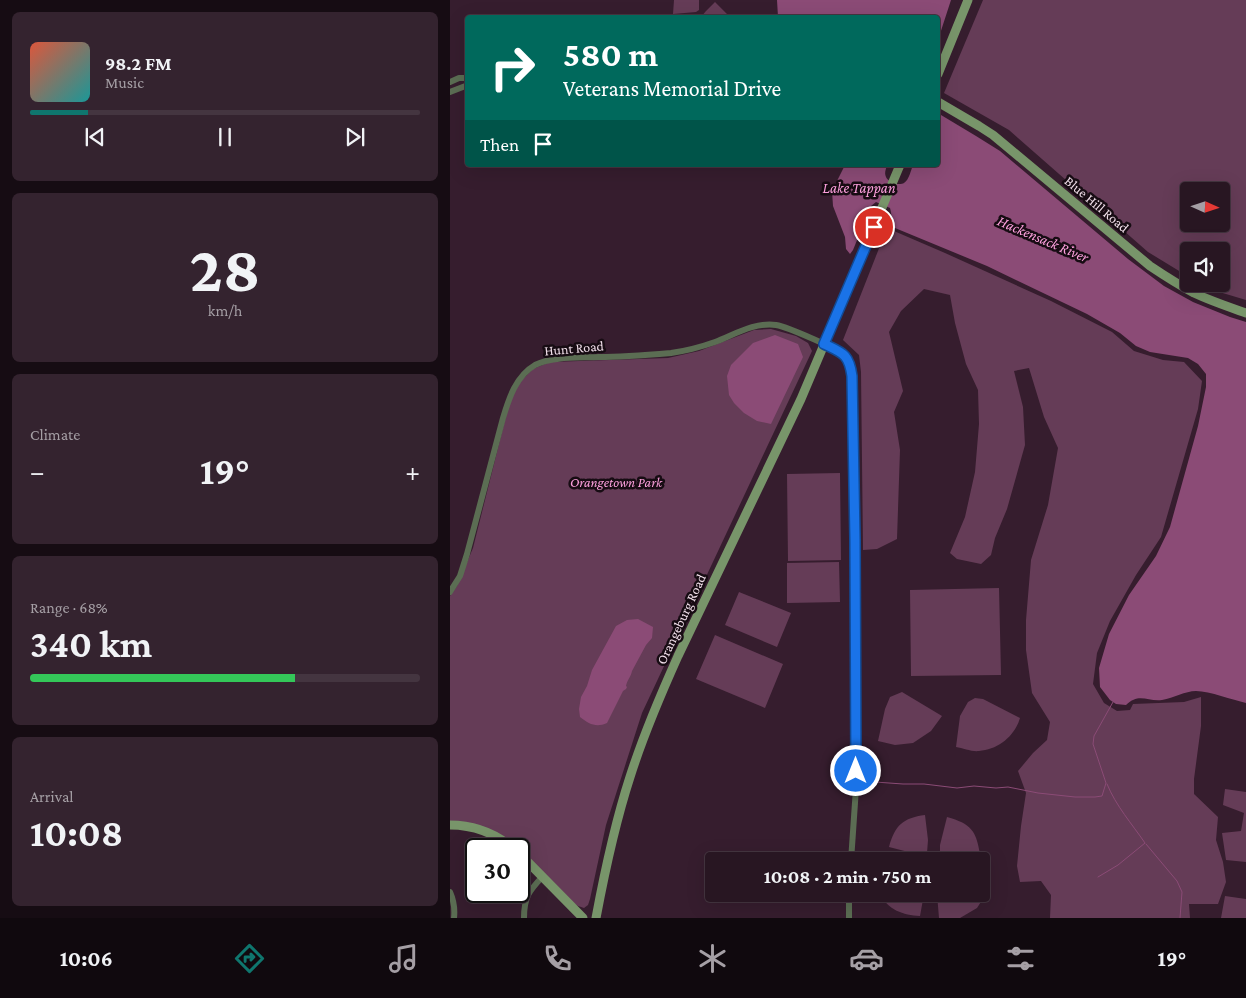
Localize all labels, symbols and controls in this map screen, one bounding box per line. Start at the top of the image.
icon: right [480,35,545,100]
text: 580 m [563,35,658,74]
text: 98.2 FM [105,53,171,74]
text: Music [105,74,144,91]
text: Veterans Memorial Drive [563,76,781,101]
icon: previous [81,123,109,151]
icon: pause [211,123,239,151]
icon: next [341,123,369,151]
icon: arrive [529,130,557,158]
text: Then [480,134,519,155]
street label: Blue Hill Road [1062,173,1133,236]
water label: Lake Tappan [823,180,896,197]
north arrow [1180,182,1230,232]
map controls [1180,182,1230,292]
pin [853,206,895,248]
icon: arrive [860,213,888,241]
water label: Hackensack River [995,213,1092,266]
text: 28 [190,233,260,305]
button: sound [1180,242,1230,292]
text: km/h [208,302,242,319]
street label: Hunt Road [544,337,605,359]
text: Climate [30,426,80,443]
text: 19° [200,450,250,492]
text: − [30,456,45,487]
text: + [405,456,420,487]
park label: Orangetown Park [570,474,663,490]
street label: Orangeburg Road [653,571,709,667]
text: Range · 68% [30,599,108,616]
text: 340 km [30,623,152,665]
position arrow [829,744,881,796]
text: Arrival [30,788,74,805]
text: 10:08 [30,812,123,854]
speed limit sign: 30 [465,838,530,903]
text: 10:08 · 2 min · 750 m [764,866,931,887]
icon: directions [232,941,267,976]
icon: music [386,941,421,976]
icon: phone [540,941,575,976]
icon: climate [695,941,730,976]
icon: car [849,941,884,976]
icon: filters [1003,941,1038,976]
text: 10:06 [60,946,113,971]
text: 19° [1157,946,1186,971]

